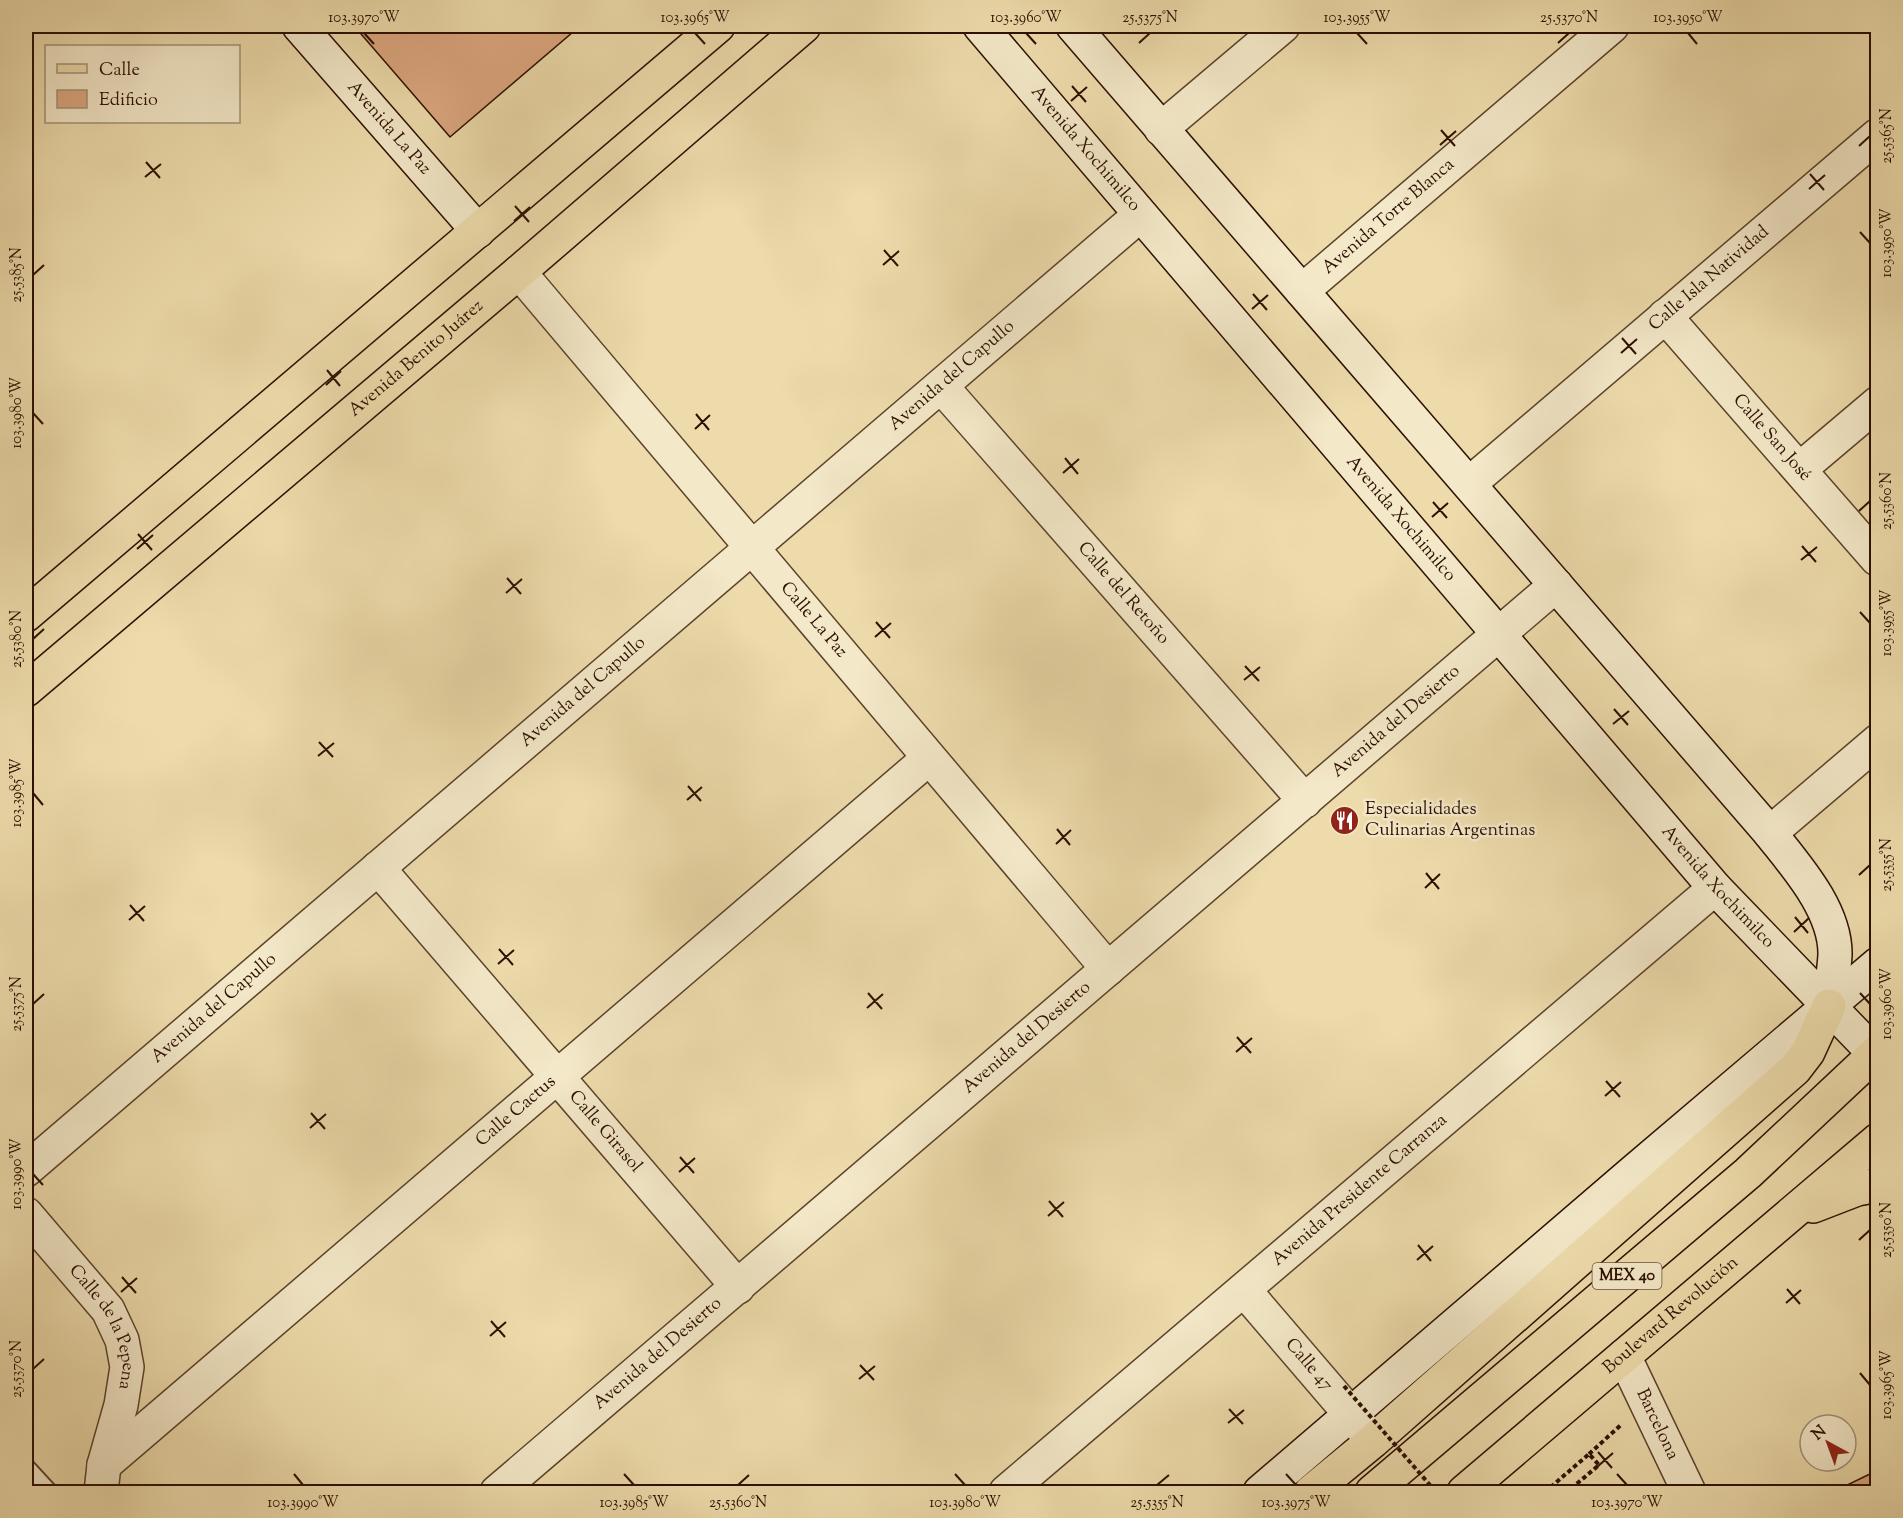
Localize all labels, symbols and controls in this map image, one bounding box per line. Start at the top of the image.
text: 103.3970°W [328,8,400,29]
text: 103.3965°W [660,8,730,29]
text: 103.3960°W [990,8,1062,29]
text: 25.5375°N [1122,8,1178,29]
text: 103.3955°W [1323,8,1391,29]
text: 25.5370°N [1540,8,1598,29]
text: 103.3950°W [1653,8,1723,29]
legend [45,45,240,123]
text: Calle [99,58,140,84]
street label: Avenida La Paz [340,76,437,181]
street label: Avenida Xochimilco [1024,81,1146,218]
text: Edificio [99,88,158,114]
text: 25.5365°N [1877,108,1898,164]
street label: Avenida Torre Blanca [1317,153,1461,281]
text: 103.3950°W [1877,208,1898,278]
street label: Calle Isla Natividad [1643,220,1775,338]
text: 25.5385°N [7,247,28,303]
street label: Avenida Benito Juárez [343,294,490,424]
street label: Avenida del Capullo [884,314,1021,437]
text: 103.3980°W [7,377,28,449]
street label: Calle San José [1726,389,1817,488]
street label: Avenida Xochimilco [1339,450,1462,588]
text: 25.5360°N [1877,472,1898,530]
street label: Calle del Retoño [1071,536,1175,651]
street label: Calle La Paz [773,576,853,664]
text: 103.3955°W [1877,589,1898,657]
text: 25.5380°N [7,610,28,668]
street label: Avenida del Capullo [515,631,652,754]
street label: Avenida del Desierto [1326,659,1466,784]
text: 103.3985°W [7,758,28,828]
place label: Especialidades Culinarias Argentinas [1365,797,1535,844]
restaurant icon: Especialidades Culinarias Argentinas [1328,804,1360,836]
street label: Avenida Xochimilco [1654,820,1780,955]
text: 25.5355°N [1877,838,1898,892]
street label: Avenida del Capullo [146,947,283,1070]
text: 103.3960°W [1877,968,1898,1040]
street label: Avenida del Desierto [957,975,1097,1101]
text: 25.5375°N [7,976,28,1032]
street label: Calle Cactus [470,1070,562,1154]
street label: Calle Girasol [562,1085,648,1179]
street label: Avenida Presidente Carranza [1267,1108,1453,1273]
text: 103.3990°W [7,1138,28,1210]
text: 25.5350°N [1877,1202,1898,1258]
street label: Boulevard Revolución [1598,1250,1745,1381]
street label: Calle de la Pepena [62,1259,140,1391]
road number: MEX 40 [1592,1263,1662,1289]
street label: Avenida del Desierto [588,1291,728,1417]
street label: Calle 47 [1278,1333,1339,1397]
text: 25.5370°N [7,1340,28,1398]
text: 103.3965°W [1877,1350,1898,1420]
street label: Barcelona [1629,1385,1685,1465]
north arrow [1798,1413,1858,1473]
text: N [1807,1421,1832,1446]
text: 103.3990°W [267,1493,339,1514]
text: 103.3985°W [599,1493,669,1514]
text: 25.5360°N [709,1493,767,1514]
text: 103.3980°W [929,1493,1001,1514]
text: 25.5355°N [1130,1493,1184,1514]
text: 103.3975°W [1261,1493,1331,1514]
text: 103.3970°W [1591,1493,1663,1514]

